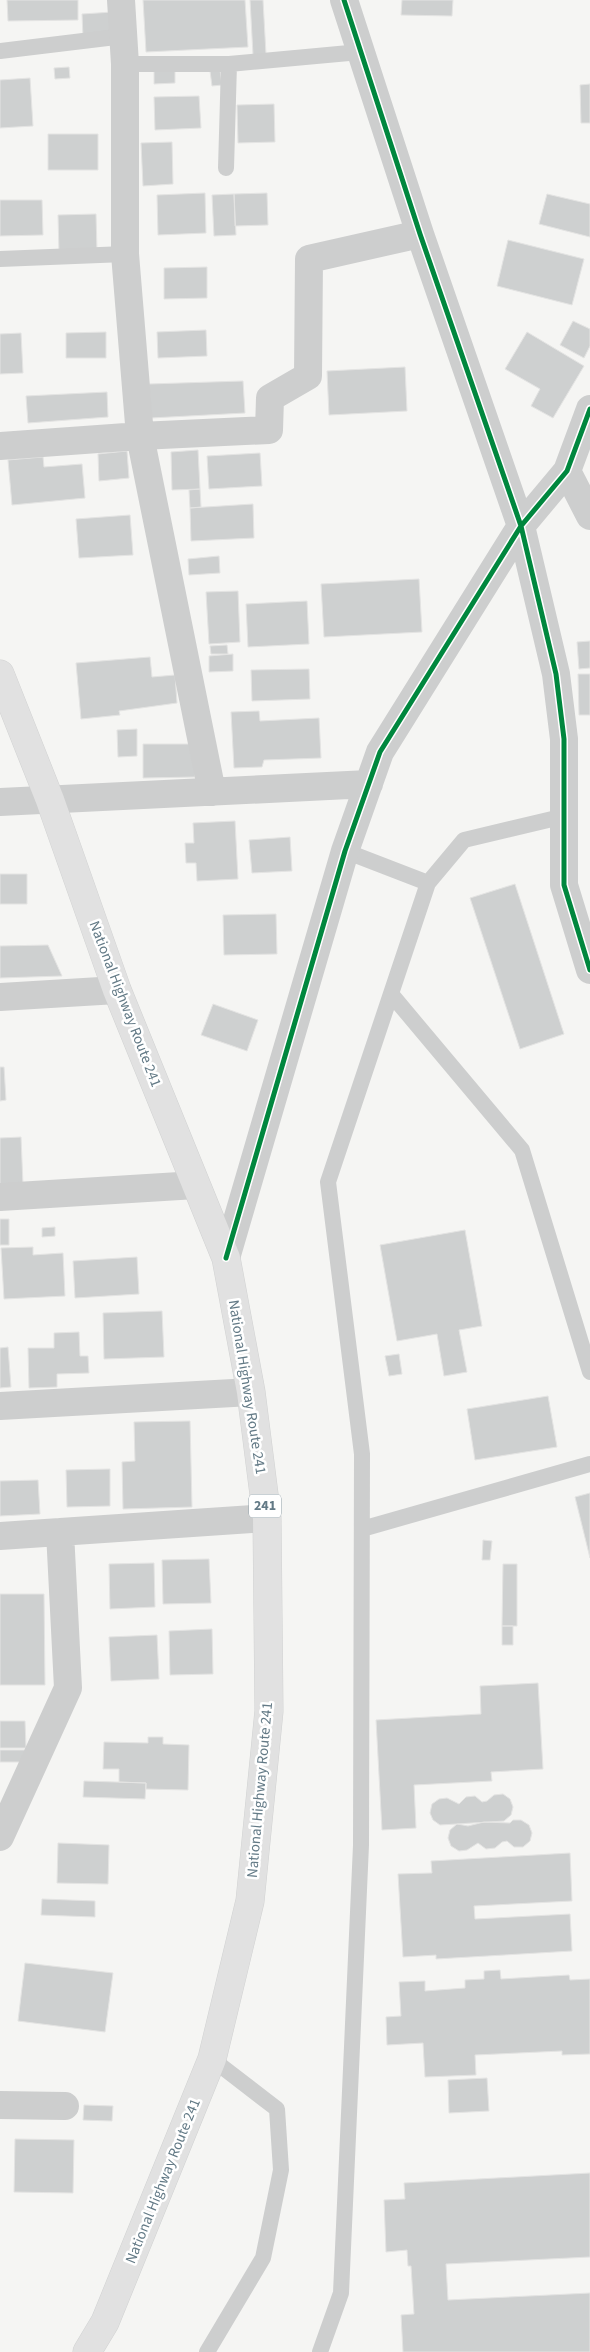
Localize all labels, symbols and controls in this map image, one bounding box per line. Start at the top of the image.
street label: National Highway Route 241 [84,918,166,1090]
street label: National Highway Route 241 [223,1298,271,1476]
road number: 241 [249,1494,281,1518]
street label: National Highway Route 241 [242,1701,278,1879]
street label: National Highway Route 241 [120,2095,206,2267]

